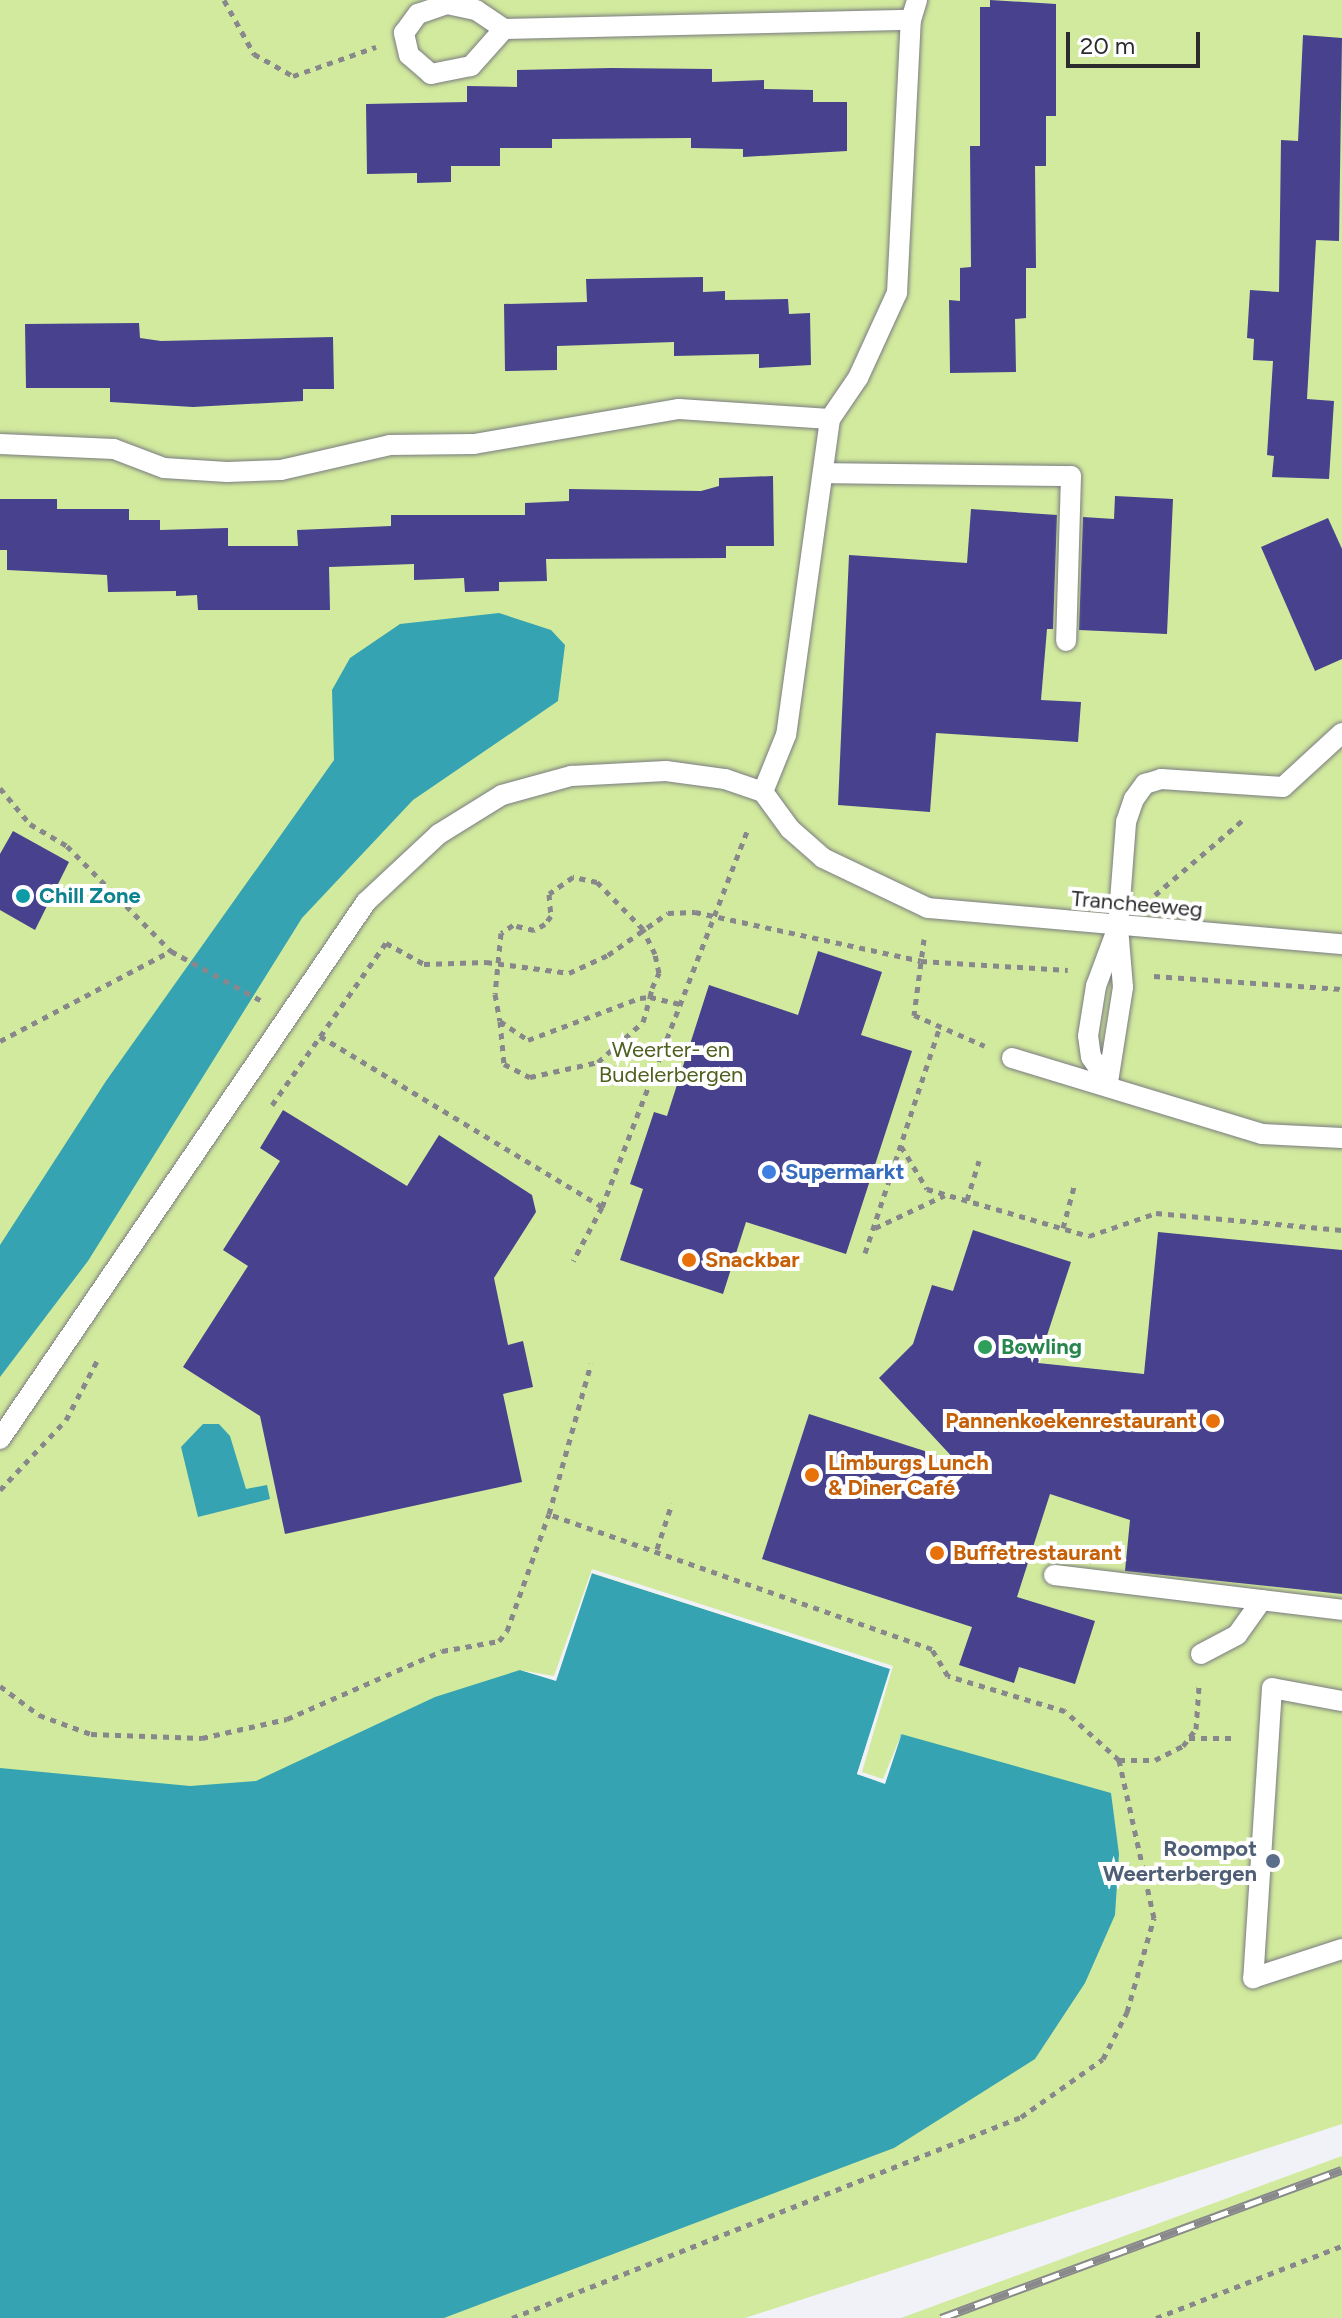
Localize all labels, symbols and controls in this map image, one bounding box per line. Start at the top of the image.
scale bar [1070,16,1204,66]
text: 20 m [1080,31,1135,60]
place label: Chill Zone [39,883,141,909]
street label: Trancheeweg [1070,885,1204,923]
marker: Chill Zone [14,887,32,905]
park label: Weerter- en Budelerbergen [599,1036,743,1088]
place label: Supermarkt [785,1159,905,1185]
marker: Supermarkt [760,1163,778,1181]
place label: Snackbar [705,1247,800,1273]
marker: Snackbar [680,1251,698,1269]
place label: Bowling [1001,1334,1082,1360]
marker: Bowling [976,1338,994,1356]
place label: Pannenkoekenrestaurant [945,1408,1197,1434]
marker: Pannenkoekenrestaurant [1204,1412,1222,1430]
place label: Limburgs Lunch & Diner Café [828,1449,989,1500]
marker: Limburgs Lunch & Diner Café [803,1466,821,1484]
place label: Buffetrestaurant [953,1540,1122,1566]
marker: Buffetrestaurant [928,1544,946,1562]
place label: Roompot Weerterbergen [1103,1835,1257,1886]
marker: Roompot Weerterbergen [1264,1852,1282,1870]

